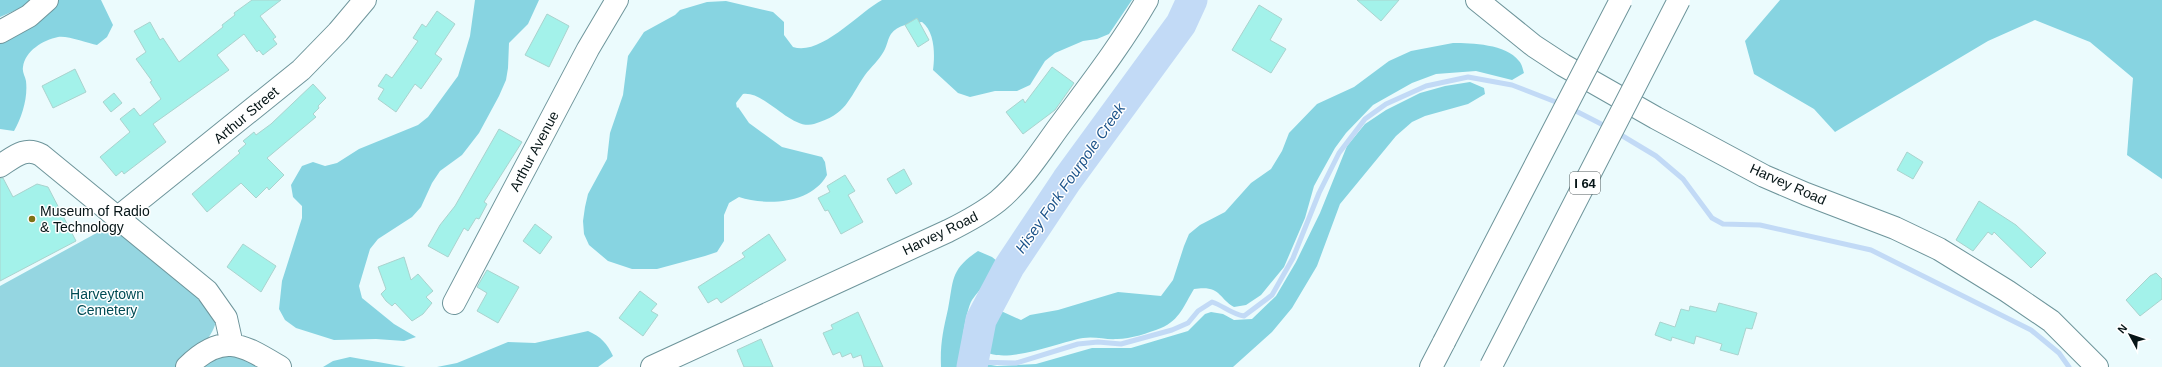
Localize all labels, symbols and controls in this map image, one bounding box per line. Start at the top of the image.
street label: Arthur Street [210,83,282,147]
water label: Hisey Fork Fourpole Creek [1012,98,1129,256]
street label: Arthur Avenue [506,108,562,194]
street label: Harvey Road [1747,160,1829,208]
road number: I 64 [1570,172,1600,194]
place label: Museum of Radio & Technology [40,203,150,235]
street label: Harvey Road [900,208,980,258]
marker: Museum of Radio & Technology [27,214,37,224]
park label: Harveytown Cemetery [70,286,144,318]
north arrow [2110,315,2150,355]
text: N [2115,322,2130,335]

